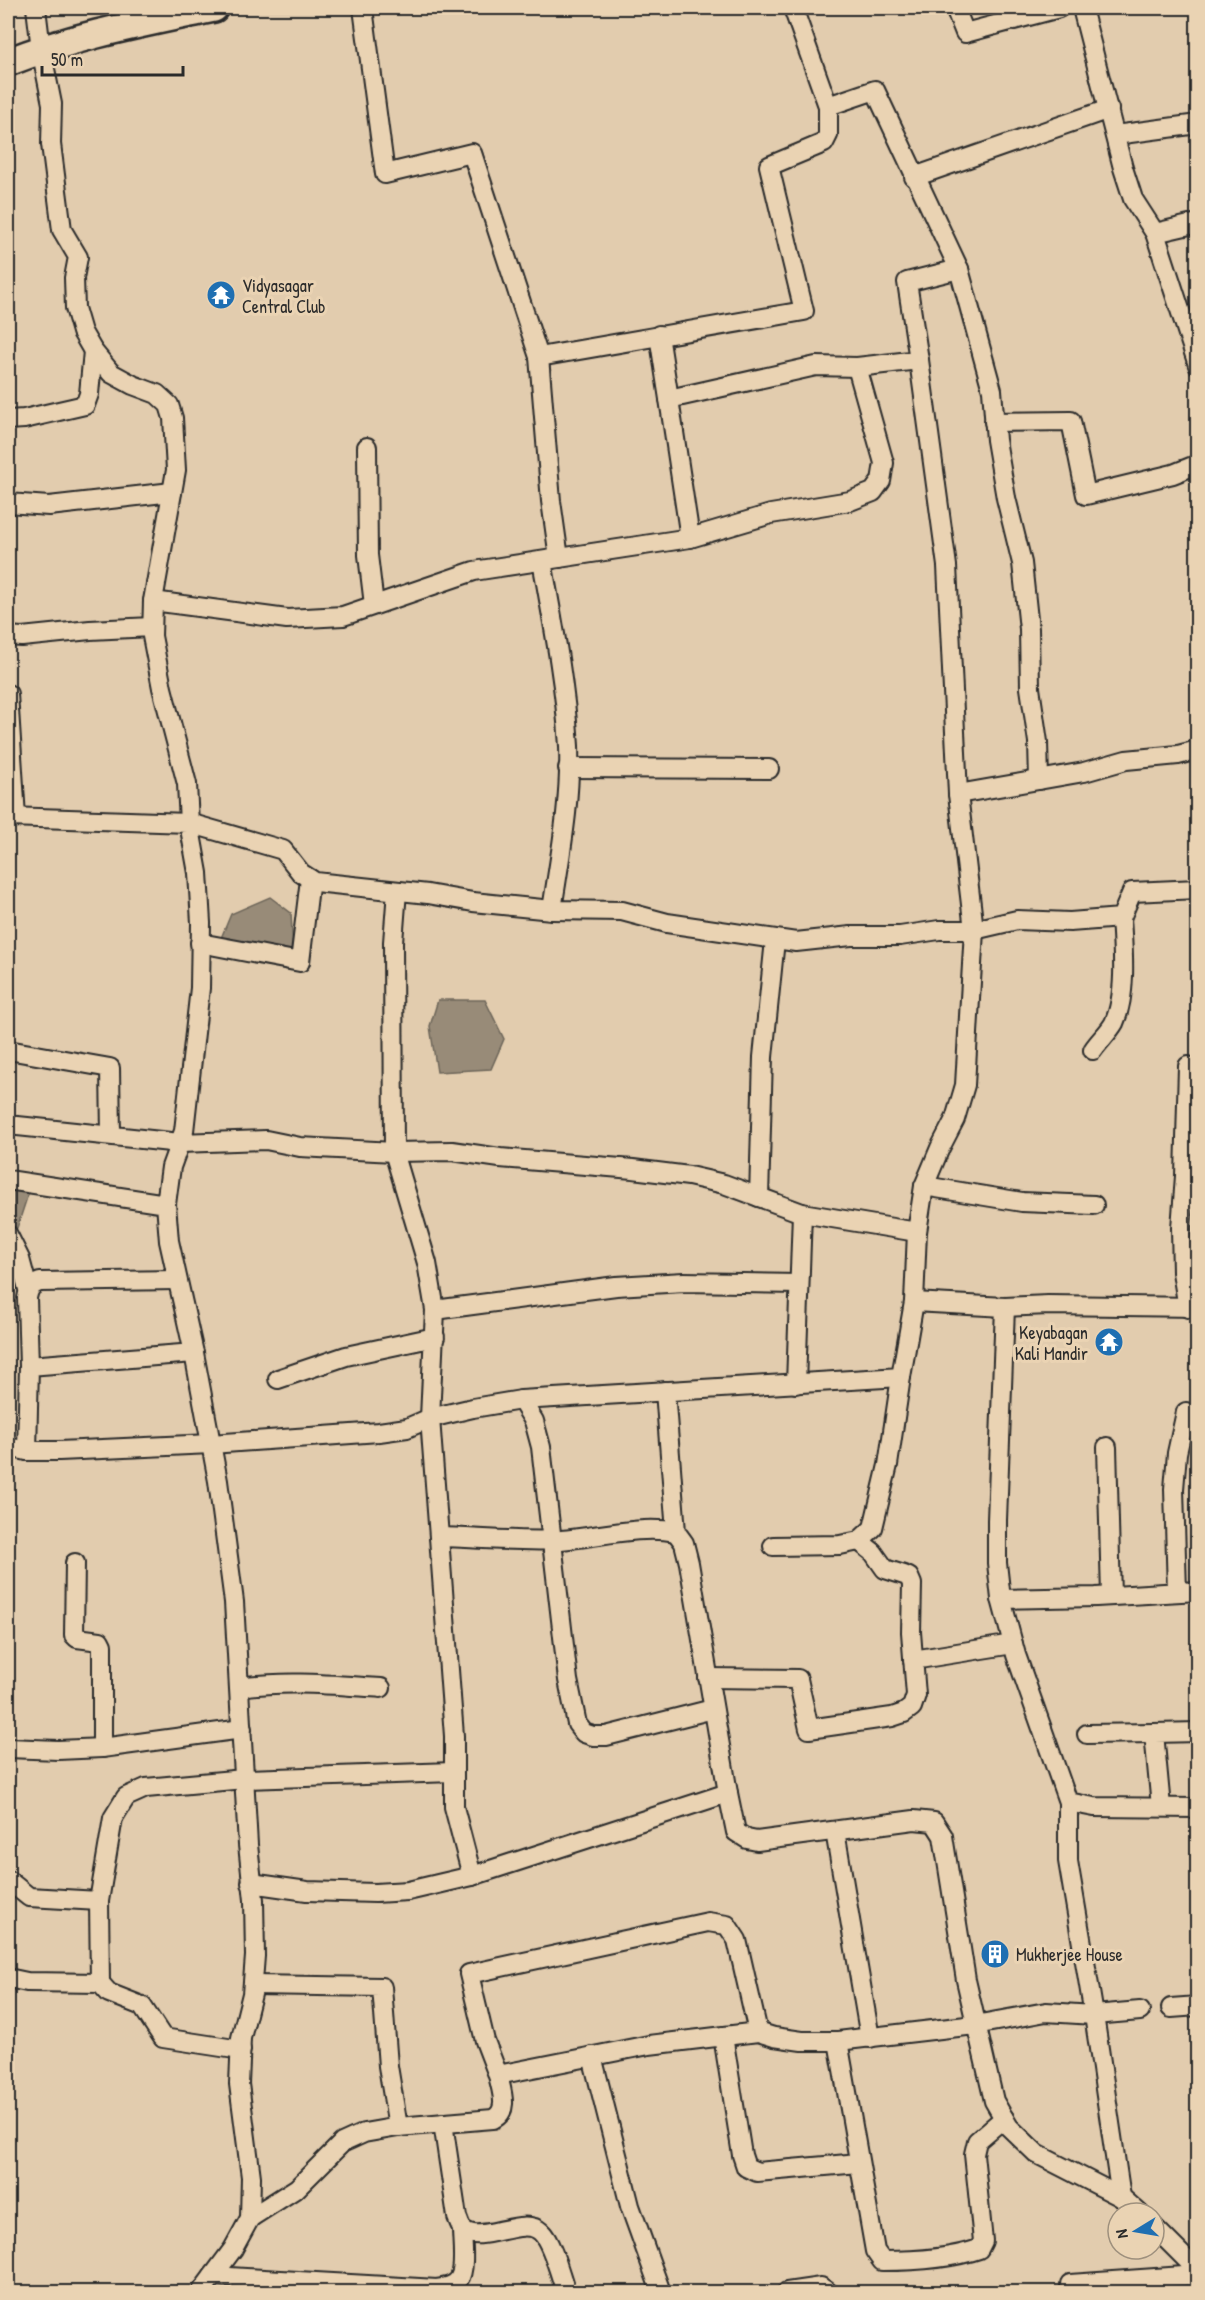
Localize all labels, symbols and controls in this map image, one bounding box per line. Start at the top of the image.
scale bar [42,39,183,77]
text: 50 m [51,47,83,72]
place label: Vidyasagar Central Club [242,273,326,319]
temple icon: Vidyasagar Central Club [205,279,237,311]
place label: Keyabagan Kali Mandir [1015,1320,1088,1366]
temple icon: Keyabagan Kali Mandir [1093,1326,1125,1358]
building icon: Mukherjee House [979,1938,1011,1970]
place label: Mukherjee House [1016,1942,1123,1967]
north arrow [1106,2201,1166,2261]
text: N [1110,2227,1133,2240]

